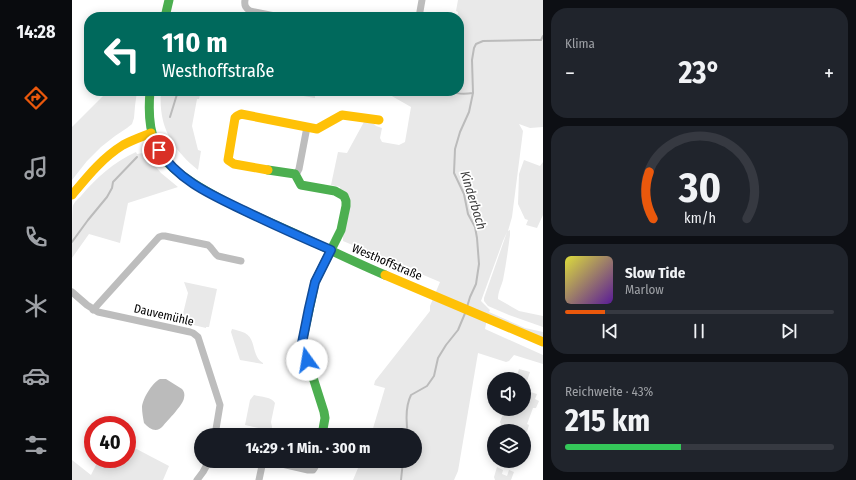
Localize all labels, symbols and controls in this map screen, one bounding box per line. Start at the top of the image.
text: 14:28 [17,21,55,43]
text: 110 m [162,26,228,59]
icon: left [96,28,148,80]
text: Klima [565,36,595,51]
text: 23° [678,55,721,91]
text: Westhoffstraße [162,60,274,82]
text: − [565,60,575,87]
text: + [824,60,834,87]
icon: directions [22,84,50,112]
pin [142,133,176,167]
icon: arrive [148,139,170,161]
icon: music [22,154,50,182]
text: 30 [677,163,721,213]
water label: Kinderbach [458,169,490,231]
text: km/h [684,210,715,227]
icon: phone [22,223,50,251]
street label: Westhoffstraße [350,241,424,283]
text: Slow Tide [625,264,685,282]
text: Marlow [625,282,664,297]
icon: climate [22,292,50,320]
street label: Dauvemühle [133,301,195,329]
icon: previous [599,320,621,342]
icon: pause [688,320,710,342]
icon: next [778,320,800,342]
position arrow [286,339,328,381]
icon: car [22,362,50,390]
map controls [487,372,531,468]
button: sound [487,372,531,416]
text: Reichweite · 43% [565,384,653,399]
text: 215 km [565,403,650,439]
speed limit sign: 40 [84,416,136,468]
button: layers [487,424,531,468]
icon: filters [22,431,50,459]
text: 14:29 · 1 Min. · 300 m [246,439,370,457]

